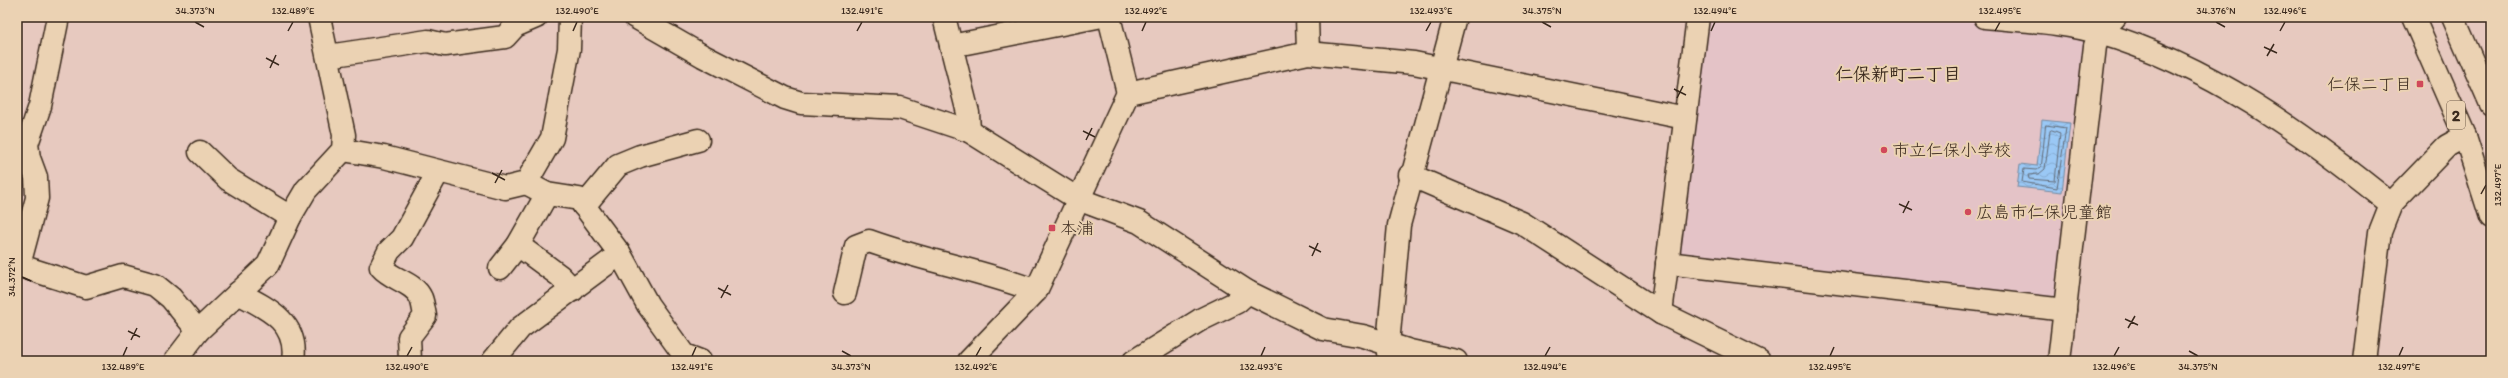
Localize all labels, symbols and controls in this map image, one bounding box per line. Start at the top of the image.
text: 34.373°N [175,4,215,17]
text: 132.489°E [272,4,315,17]
text: 132.490°E [555,4,599,17]
text: 132.491°E [841,4,884,17]
text: 132.492°E [1125,4,1168,17]
text: 132.493°E [1410,4,1453,17]
text: 34.375°N [1522,4,1562,17]
text: 132.494°E [1693,4,1737,17]
text: 132.495°E [1979,4,2022,17]
text: 34.376°N [2196,4,2236,17]
text: 132.496°E [2264,4,2307,17]
district label: 仁保新町二丁目 [1835,63,1961,85]
place label: 仁保二丁目 [2327,74,2412,94]
marker: 仁保二丁目 [2415,79,2425,89]
road number: 2 [2447,101,2465,129]
place label: 市立仁保小学校 [1892,140,2011,160]
marker: 市立仁保小学校 [1879,145,1889,155]
text: 132.497°E [2491,163,2504,206]
place label: 広島市仁保児童館 [1976,202,2112,222]
marker: 広島市仁保児童館 [1963,207,1973,217]
place label: 本浦 [1060,218,1094,238]
marker: 本浦 [1047,223,1057,233]
text: 34.372°N [5,257,18,297]
text: 132.489°E [102,360,145,373]
text: 132.490°E [385,360,429,373]
text: 132.491°E [671,360,714,373]
text: 34.373°N [831,360,871,373]
text: 132.492°E [955,360,998,373]
text: 132.493°E [1240,360,1283,373]
text: 132.494°E [1523,360,1567,373]
text: 132.495°E [1809,360,1852,373]
text: 132.496°E [2093,360,2136,373]
text: 34.375°N [2178,360,2218,373]
text: 132.497°E [2378,360,2421,373]

